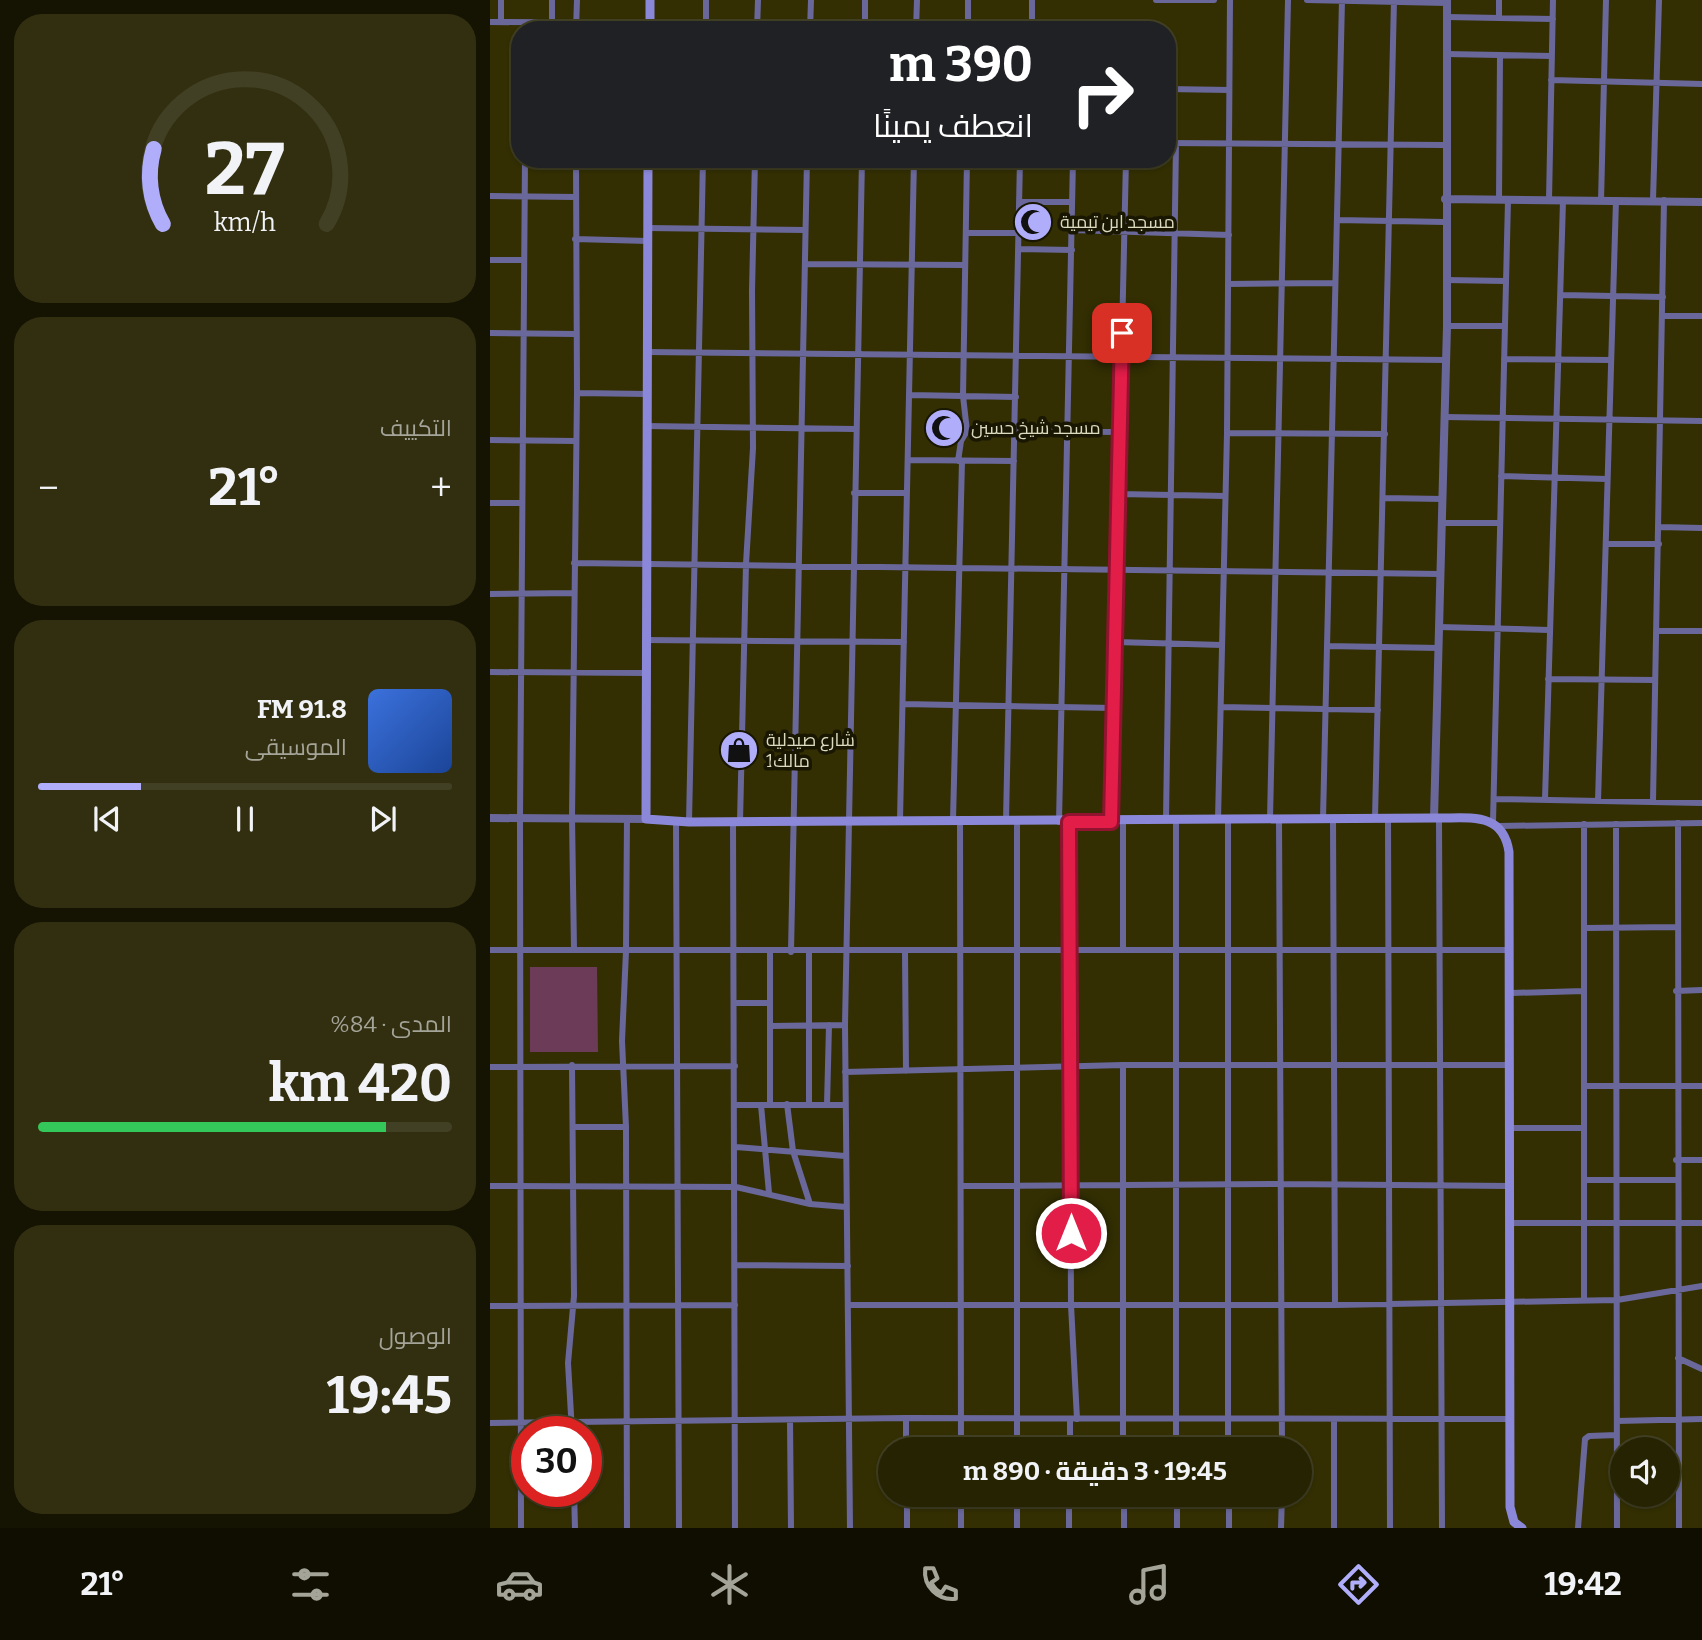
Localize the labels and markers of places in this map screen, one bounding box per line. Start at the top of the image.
mosque icon: مسجد ابن تيمية [1012,201,1054,243]
place label: مسجد ابن تيمية [1060,211,1175,233]
pin [1092,303,1152,363]
mosque icon: مسجد شيخ حسين [923,407,965,449]
place label: مسجد شيخ حسين [971,417,1101,440]
shop icon: شارع صيدلية مالك1 [718,729,760,771]
place label: شارع صيدلية مالك1 [766,729,855,772]

